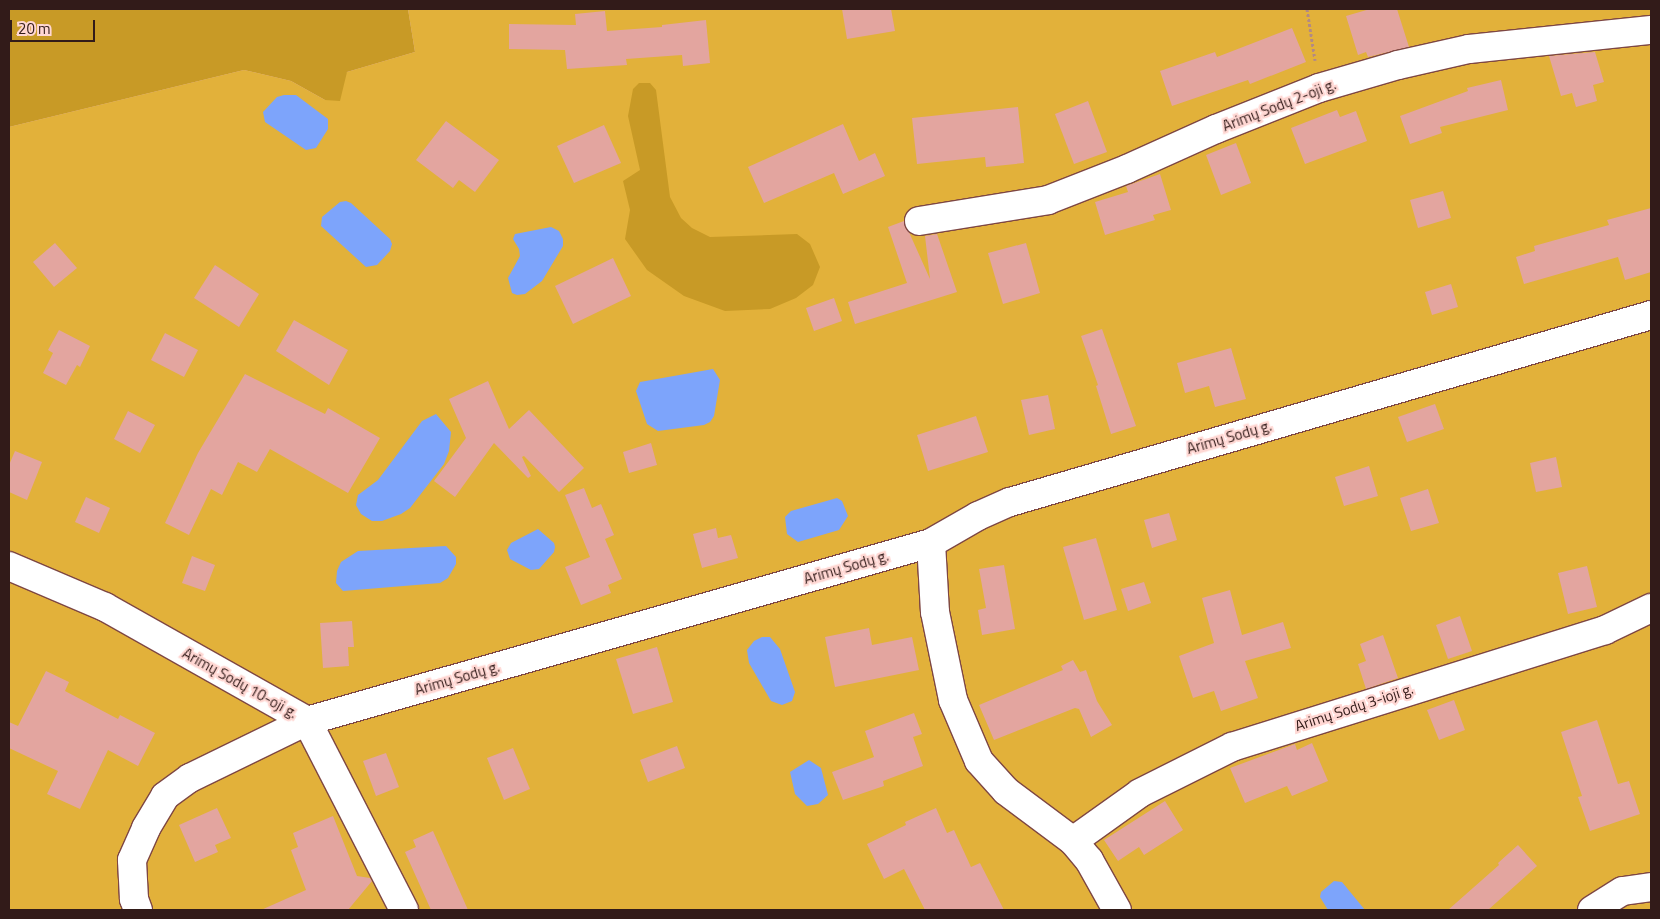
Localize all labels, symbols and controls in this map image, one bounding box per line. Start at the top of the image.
scale bar [12,10,98,42]
text: 20 m [18,17,51,40]
street label: Arimų Sodų 2-oji g. [1220,75,1338,135]
street label: Arimų Sodų g. [1185,416,1273,458]
street label: Arimų Sodų g. [802,546,890,588]
street label: Arimų Sodų 10-oji g. [179,644,301,722]
street label: Arimų Sodų g. [413,657,501,699]
street label: Arimų Sodų 3-ioji g. [1293,679,1415,735]

